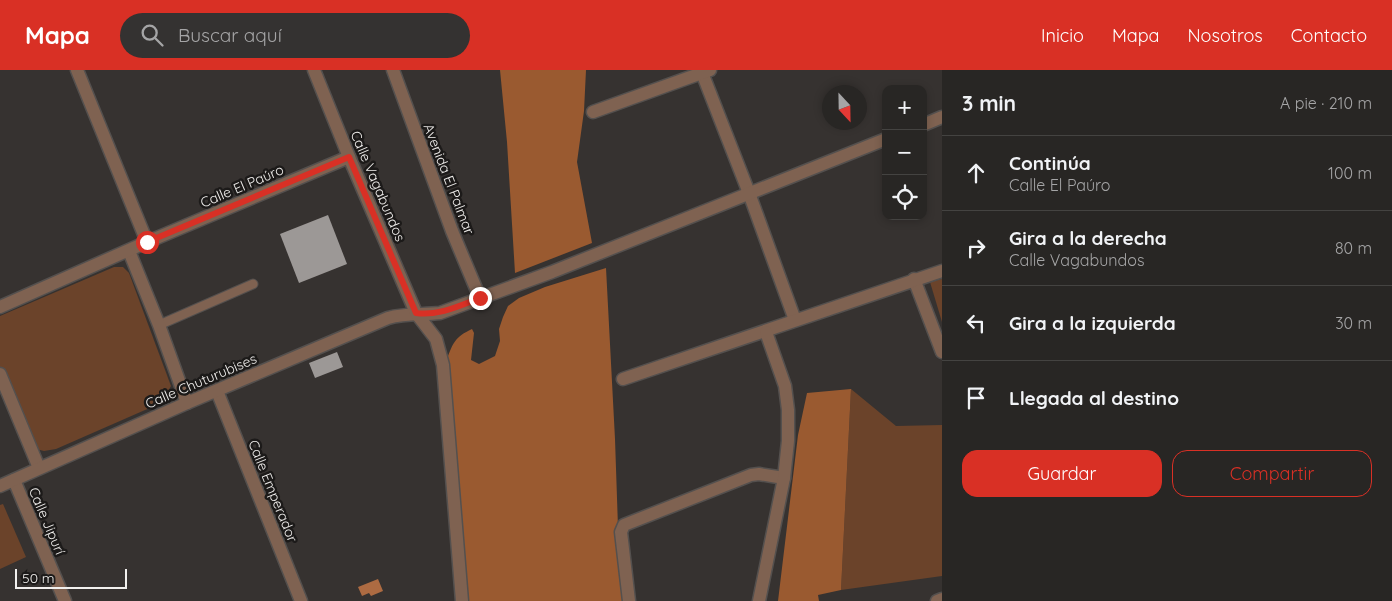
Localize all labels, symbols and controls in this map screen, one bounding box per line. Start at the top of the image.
search box [120,13,470,58]
text: Mapa [25,20,90,50]
icon: search [138,21,166,49]
text: Buscar aquí [178,23,282,47]
text: Inicio [1041,24,1084,47]
text: Mapa [1112,24,1160,47]
text: Nosotros [1188,24,1263,47]
text: Contacto [1291,24,1367,47]
north arrow [822,85,867,130]
map controls [882,85,927,220]
button: + [882,85,927,130]
text: 3 min [962,90,1016,116]
text: A pie · 210 m [1280,93,1372,113]
street label: Avenida El Palmar [420,121,479,238]
street label: Calle Vagabundos [347,128,409,244]
button: − [882,130,927,175]
text: Continúa [1009,151,1091,175]
icon: ahead [962,159,990,187]
street label: Calle El Paúro [198,160,286,212]
text: 100 m [1328,163,1372,183]
button: locate [882,175,927,220]
text: Calle El Paúro [1009,175,1110,195]
text: Gira a la derecha [1009,226,1167,250]
route start [136,231,159,254]
icon: right [962,234,990,262]
text: 80 m [1335,238,1372,258]
text: Calle Vagabundos [1009,250,1144,270]
route end [469,287,492,310]
icon: left [962,309,990,337]
text: Gira a la izquierda [1009,311,1176,335]
text: 30 m [1335,313,1372,333]
street label: Calle Chuturubises [143,349,259,413]
icon: arrive [962,384,990,412]
text: Llegada al destino [1009,386,1179,410]
street label: Calle Emperador [244,437,302,545]
button: Guardar [962,450,1162,497]
button: Compartir [1172,450,1372,497]
street label: Calle Jipurí [25,485,69,557]
scale bar [15,566,128,589]
text: 50 m [22,569,55,587]

